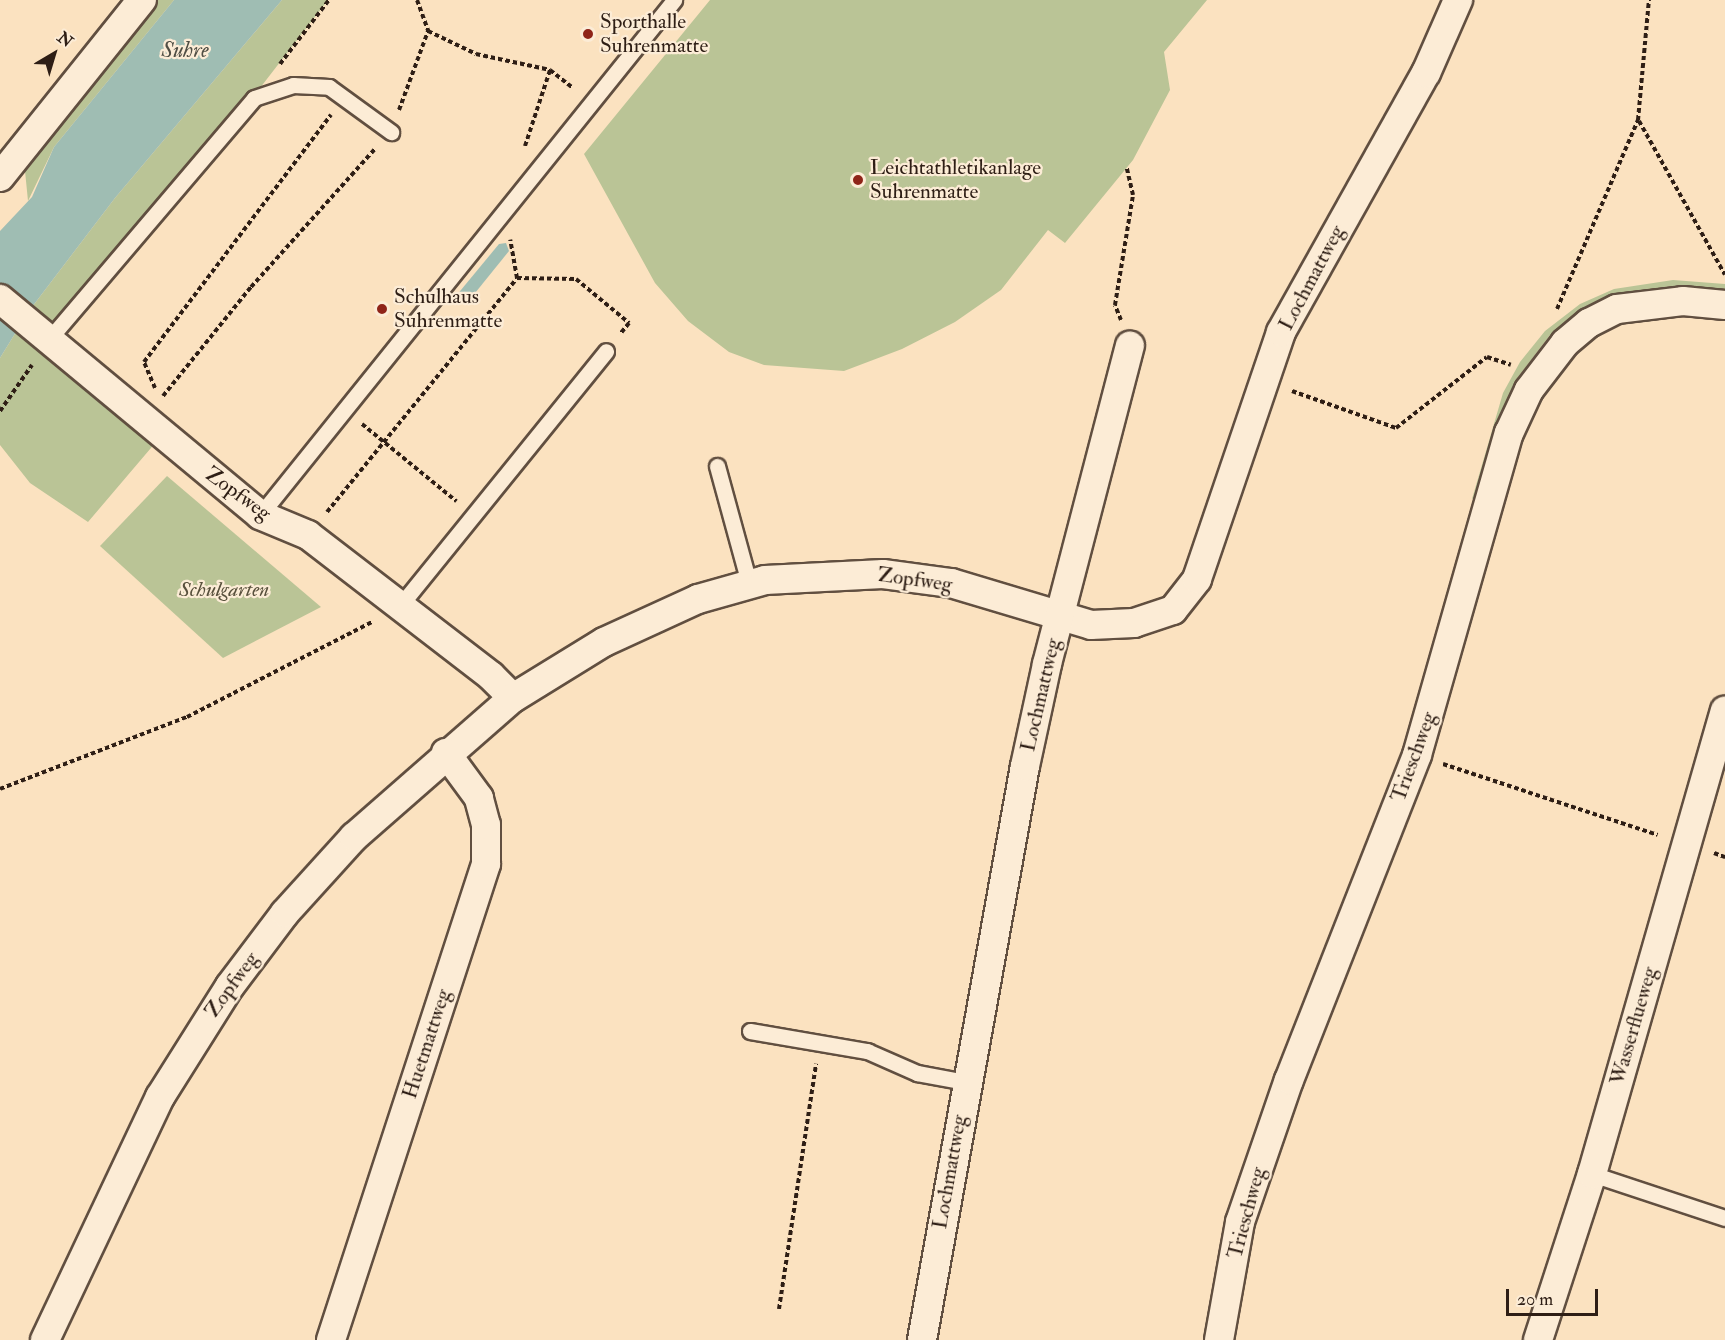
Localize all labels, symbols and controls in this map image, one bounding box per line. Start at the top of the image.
place label: Sporthalle Suhrenmatte [600,9,708,59]
north arrow [24,24,84,84]
marker: Sporthalle Suhrenmatte [581,27,595,41]
text: N [53,28,77,52]
water label: Suhre [161,38,209,64]
place label: Leichtathletikanlage Suhrenmatte [870,155,1041,205]
marker: Leichtathletikanlage Suhrenmatte [851,173,865,187]
street label: Lochmattweg [1274,221,1350,335]
place label: Schulhaus Suhrenmatte [394,284,502,334]
marker: Schulhaus Suhrenmatte [375,302,389,316]
street label: Zopfweg [200,462,276,526]
street label: Zopfweg [876,562,954,598]
park label: Schulgarten [179,577,269,603]
street label: Lochmattweg [1016,636,1066,754]
street label: Trieschweg [1386,709,1442,805]
street label: Zopfweg [200,947,264,1023]
street label: Wasserflueweg [1605,964,1663,1088]
street label: Huetmattweg [397,986,457,1102]
street label: Lochmattweg [928,1113,972,1231]
street label: Trieschweg [1223,1164,1271,1262]
scale bar [1509,1277,1600,1315]
text: 20 m [1517,1288,1553,1311]

